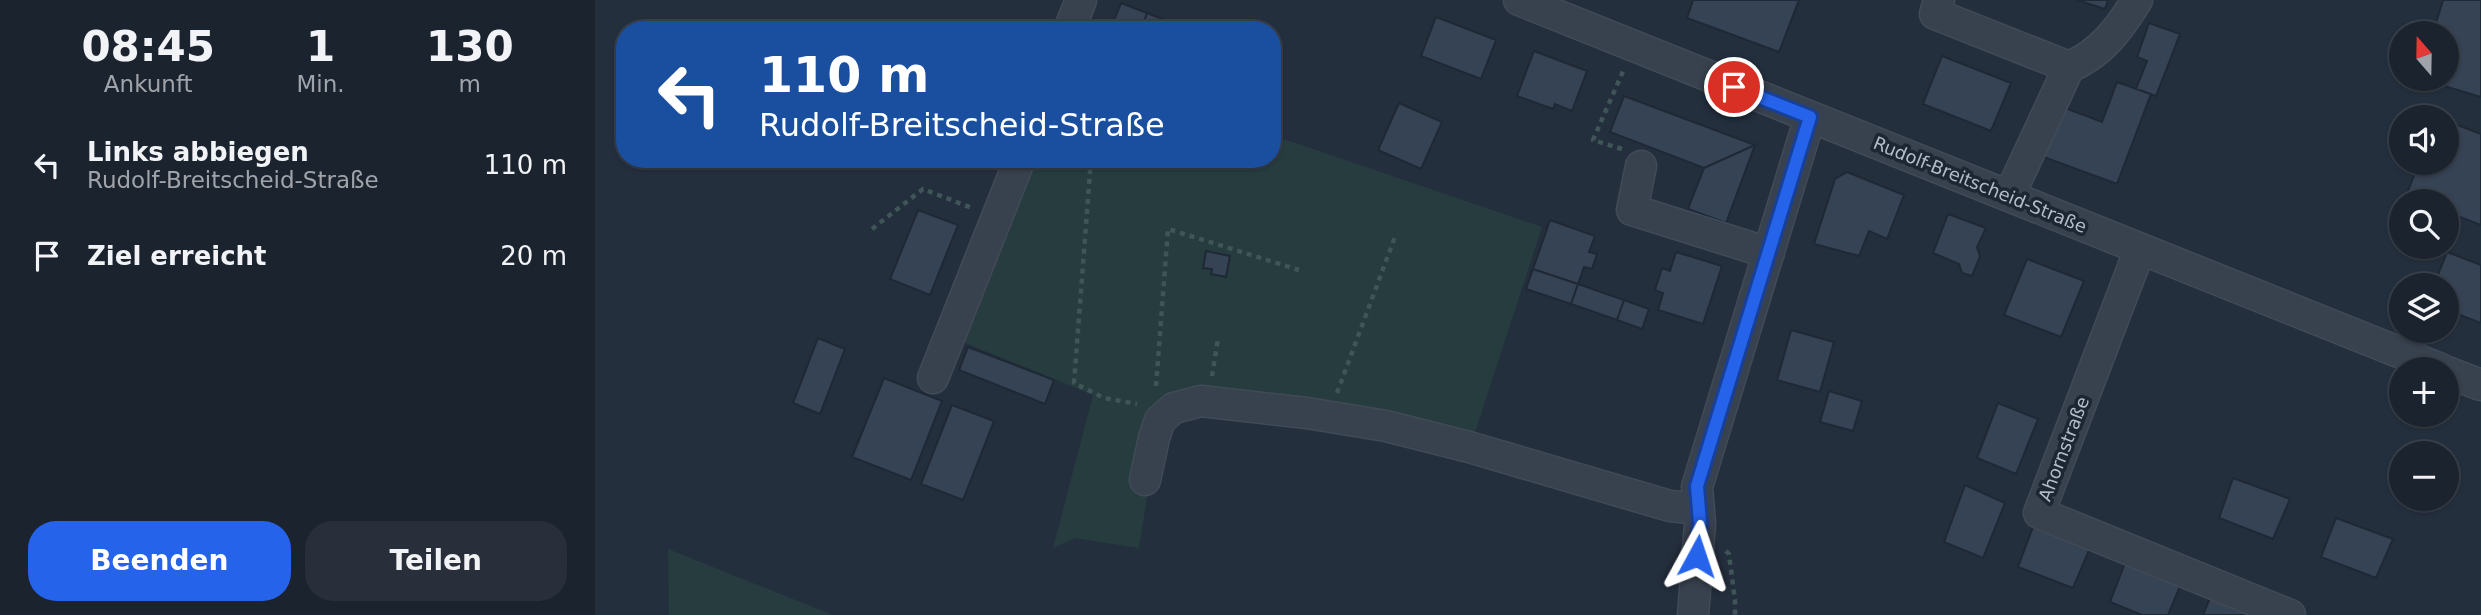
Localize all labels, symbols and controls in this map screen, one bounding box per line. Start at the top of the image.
north arrow [2389,21,2459,91]
map controls [2389,21,2459,511]
text: 08:45 [81,22,215,71]
text: 1 [306,22,335,71]
text: 130 [426,22,514,71]
text: 110 m [759,47,929,104]
icon: left [644,49,735,140]
pin [1704,57,1764,117]
icon: arrive [1715,68,1753,106]
text: Ankunft [104,71,193,97]
text: Min. [296,71,345,97]
text: m [459,71,481,97]
button: sound [2389,105,2459,175]
text: Rudolf-Breitscheid-Straße [759,106,1165,144]
street label: Rudolf-Breitscheid-Straße [1870,132,2090,237]
text: Links abbiegen [87,137,309,167]
icon: left [28,146,66,184]
text: 110 m [484,150,567,180]
text: Rudolf-Breitscheid-Straße [87,167,379,193]
button: search [2389,189,2459,259]
icon: arrive [28,237,66,275]
text: Ziel erreicht [87,241,267,271]
text: 20 m [500,241,567,271]
button: layers [2389,273,2459,343]
button: + [2389,357,2459,427]
street label: Ahornstraße [2034,393,2093,504]
button: − [2389,441,2459,511]
position arrow [1660,519,1734,593]
button: Beenden [28,521,291,601]
button: Teilen [305,521,567,601]

